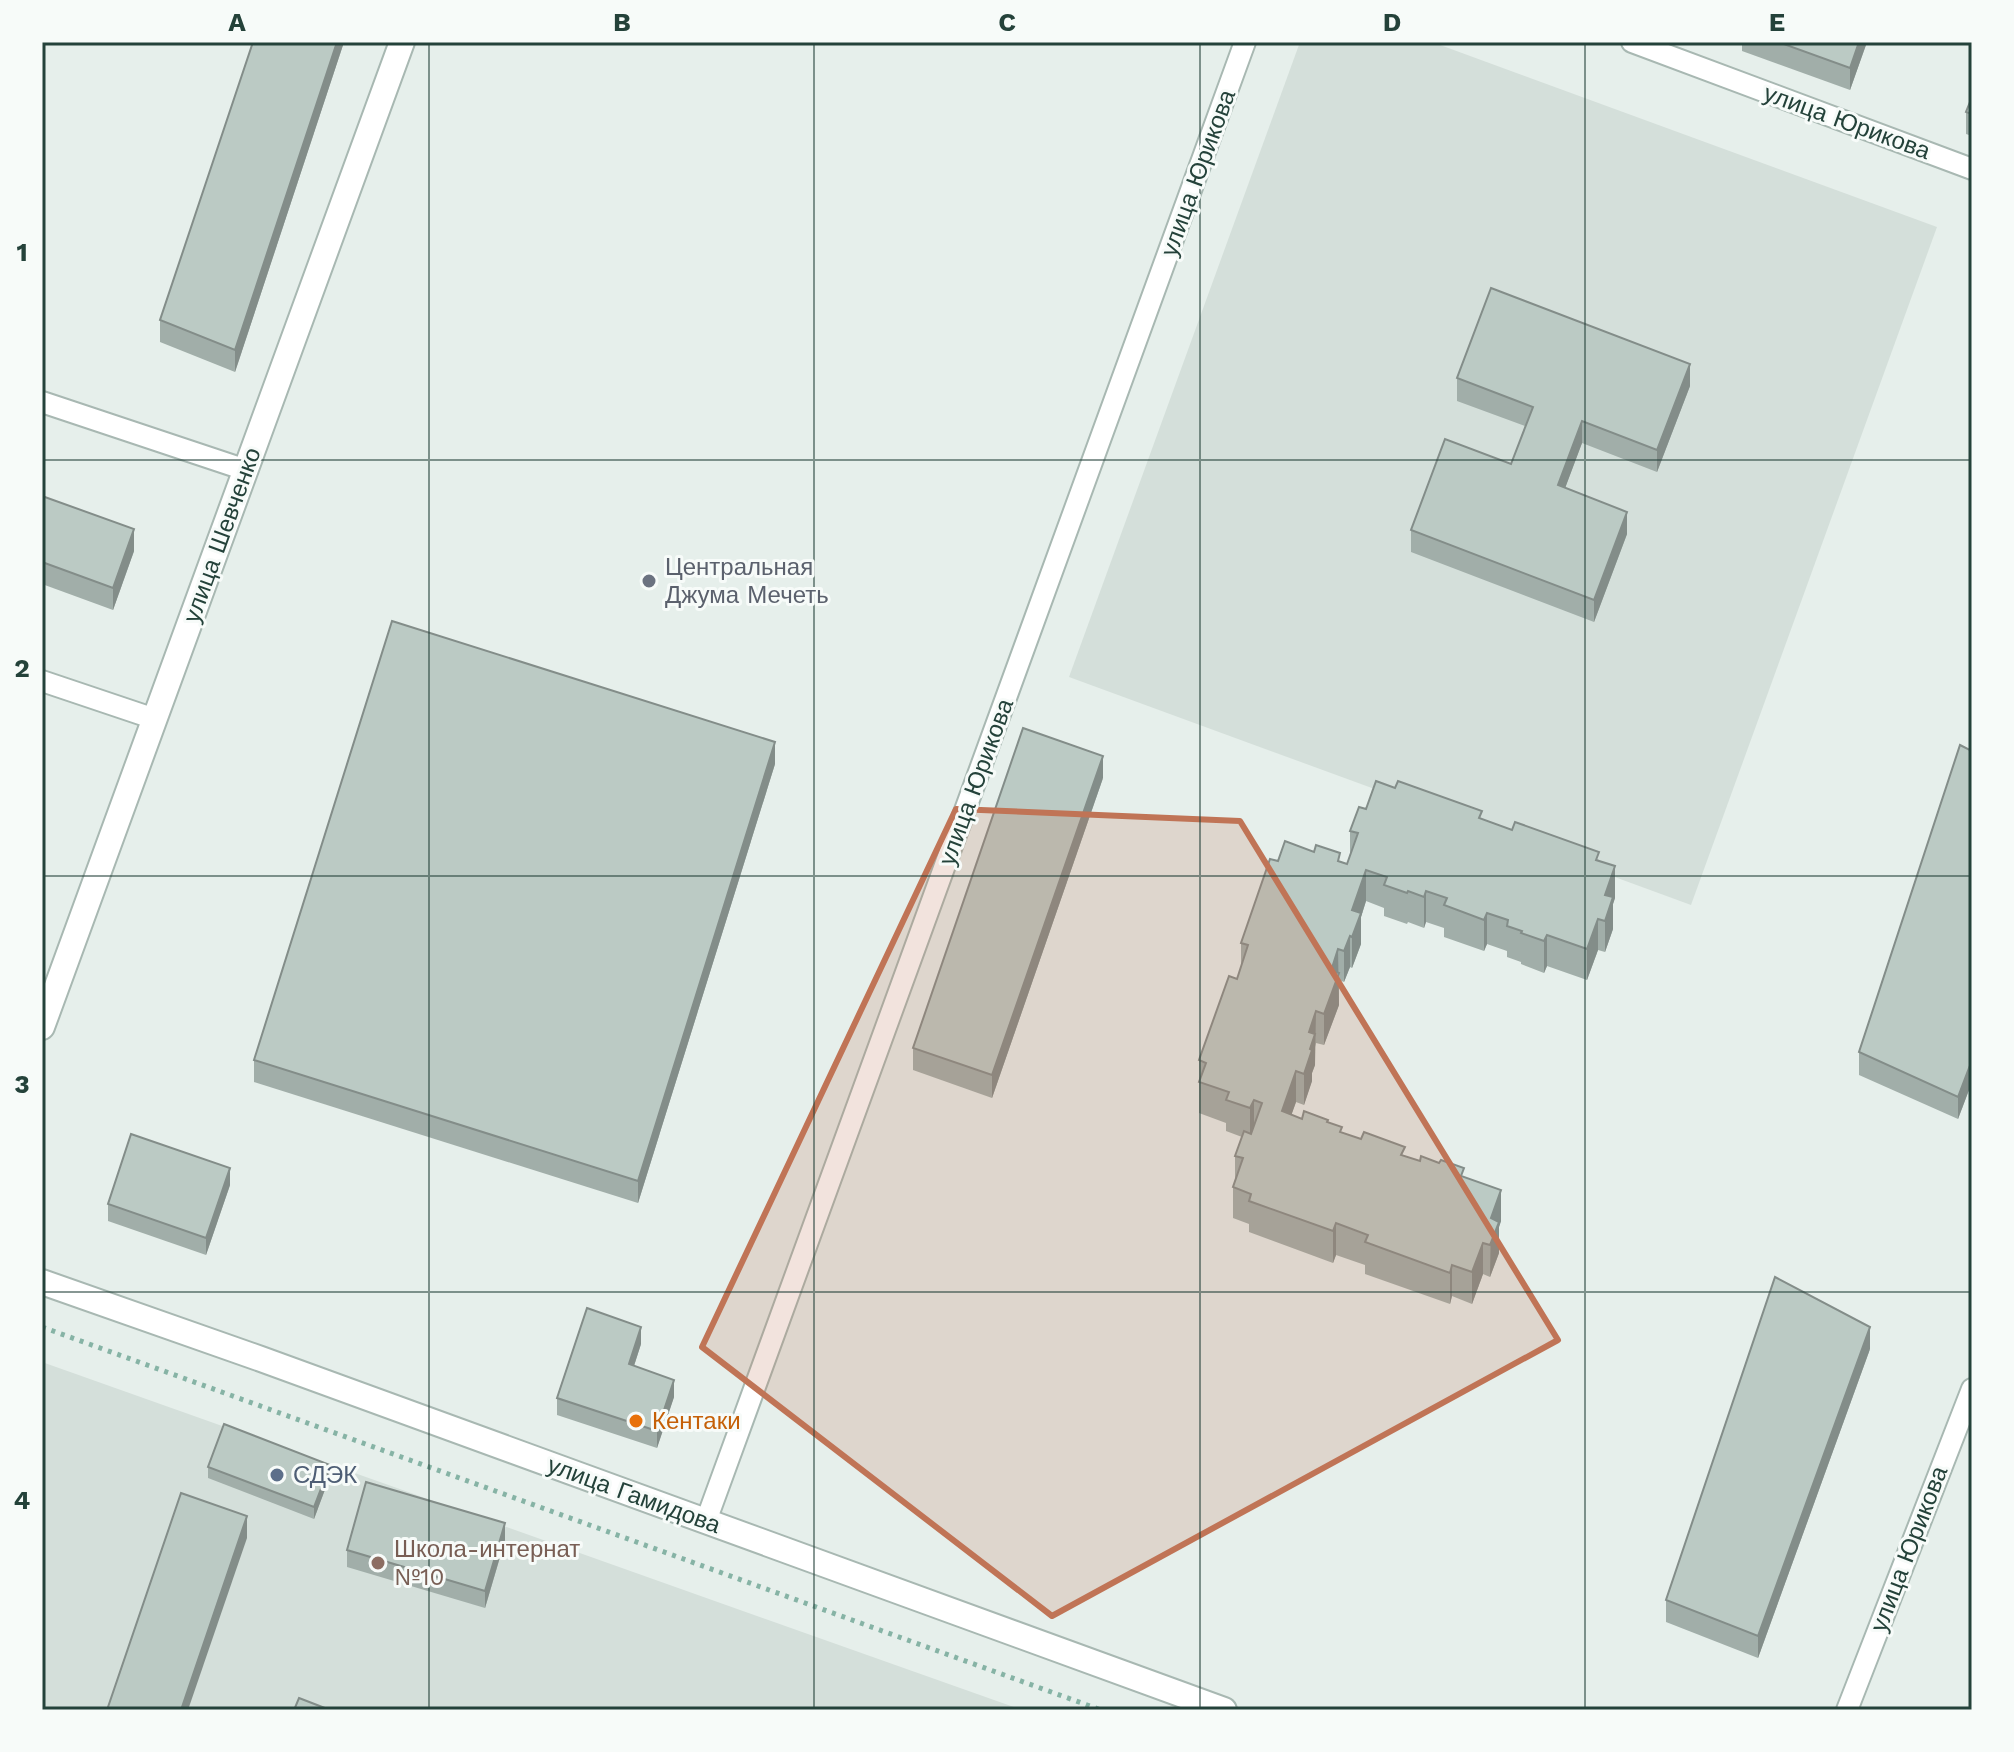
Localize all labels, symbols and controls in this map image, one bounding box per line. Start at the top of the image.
text: A [228,7,246,37]
text: B [613,7,631,37]
text: C [998,7,1016,37]
text: D [1383,7,1401,37]
text: E [1769,7,1785,37]
street label: улица Юрикова [1760,79,1935,165]
street label: улица Юрикова [1155,85,1241,260]
text: 1 [16,237,28,267]
street label: улица Шевченко [177,444,267,626]
place label: Центральная Джума Мечеть [665,553,829,609]
marker: Центральная Джума Мечеть [640,572,658,590]
text: 2 [14,653,30,683]
street label: улица Юрикова [933,694,1019,869]
text: 3 [14,1069,30,1099]
place label: Кентаки [652,1407,741,1435]
marker: Кентаки [627,1412,645,1430]
street label: улица Гамидова [544,1451,725,1540]
place label: СДЭК [293,1461,357,1489]
street label: улица Юрикова [1865,1462,1954,1636]
marker: СДЭК [268,1466,286,1484]
text: 4 [14,1485,31,1515]
place label: Школа-интернат №10 [394,1535,580,1591]
marker: Школа-интернат №10 [369,1554,387,1572]

